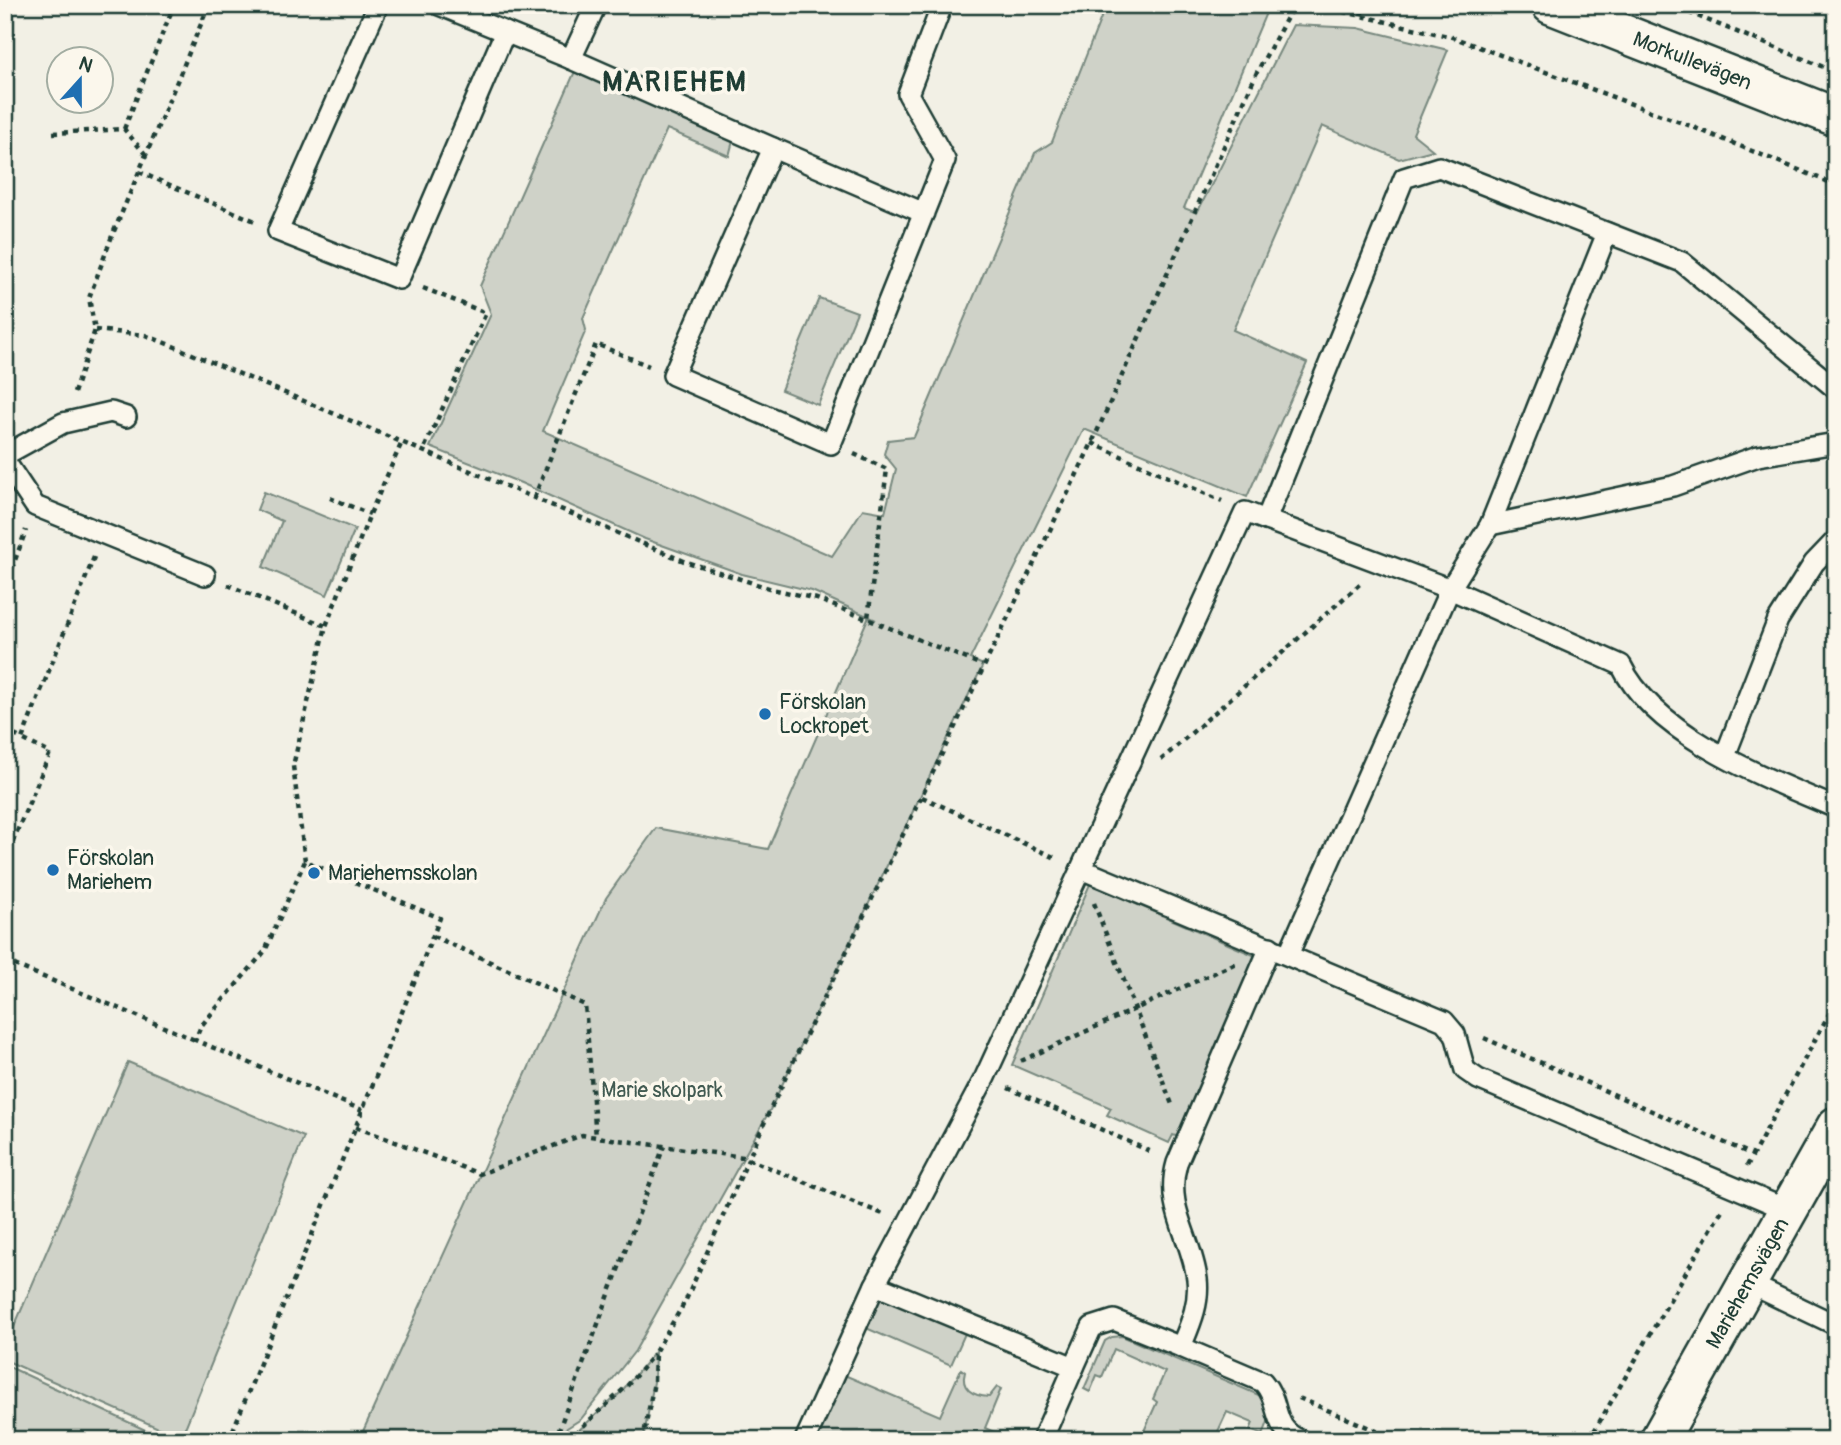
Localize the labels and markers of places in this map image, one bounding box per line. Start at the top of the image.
place label: Förskolan Lockropet [779,689,869,740]
marker: Förskolan Lockropet [757,706,773,722]
place label: Förskolan Mariehem [67,845,154,896]
place label: Mariehemsskolan [328,860,478,887]
marker: Förskolan Mariehem [45,862,61,878]
marker: Mariehemsskolan [306,865,322,881]

